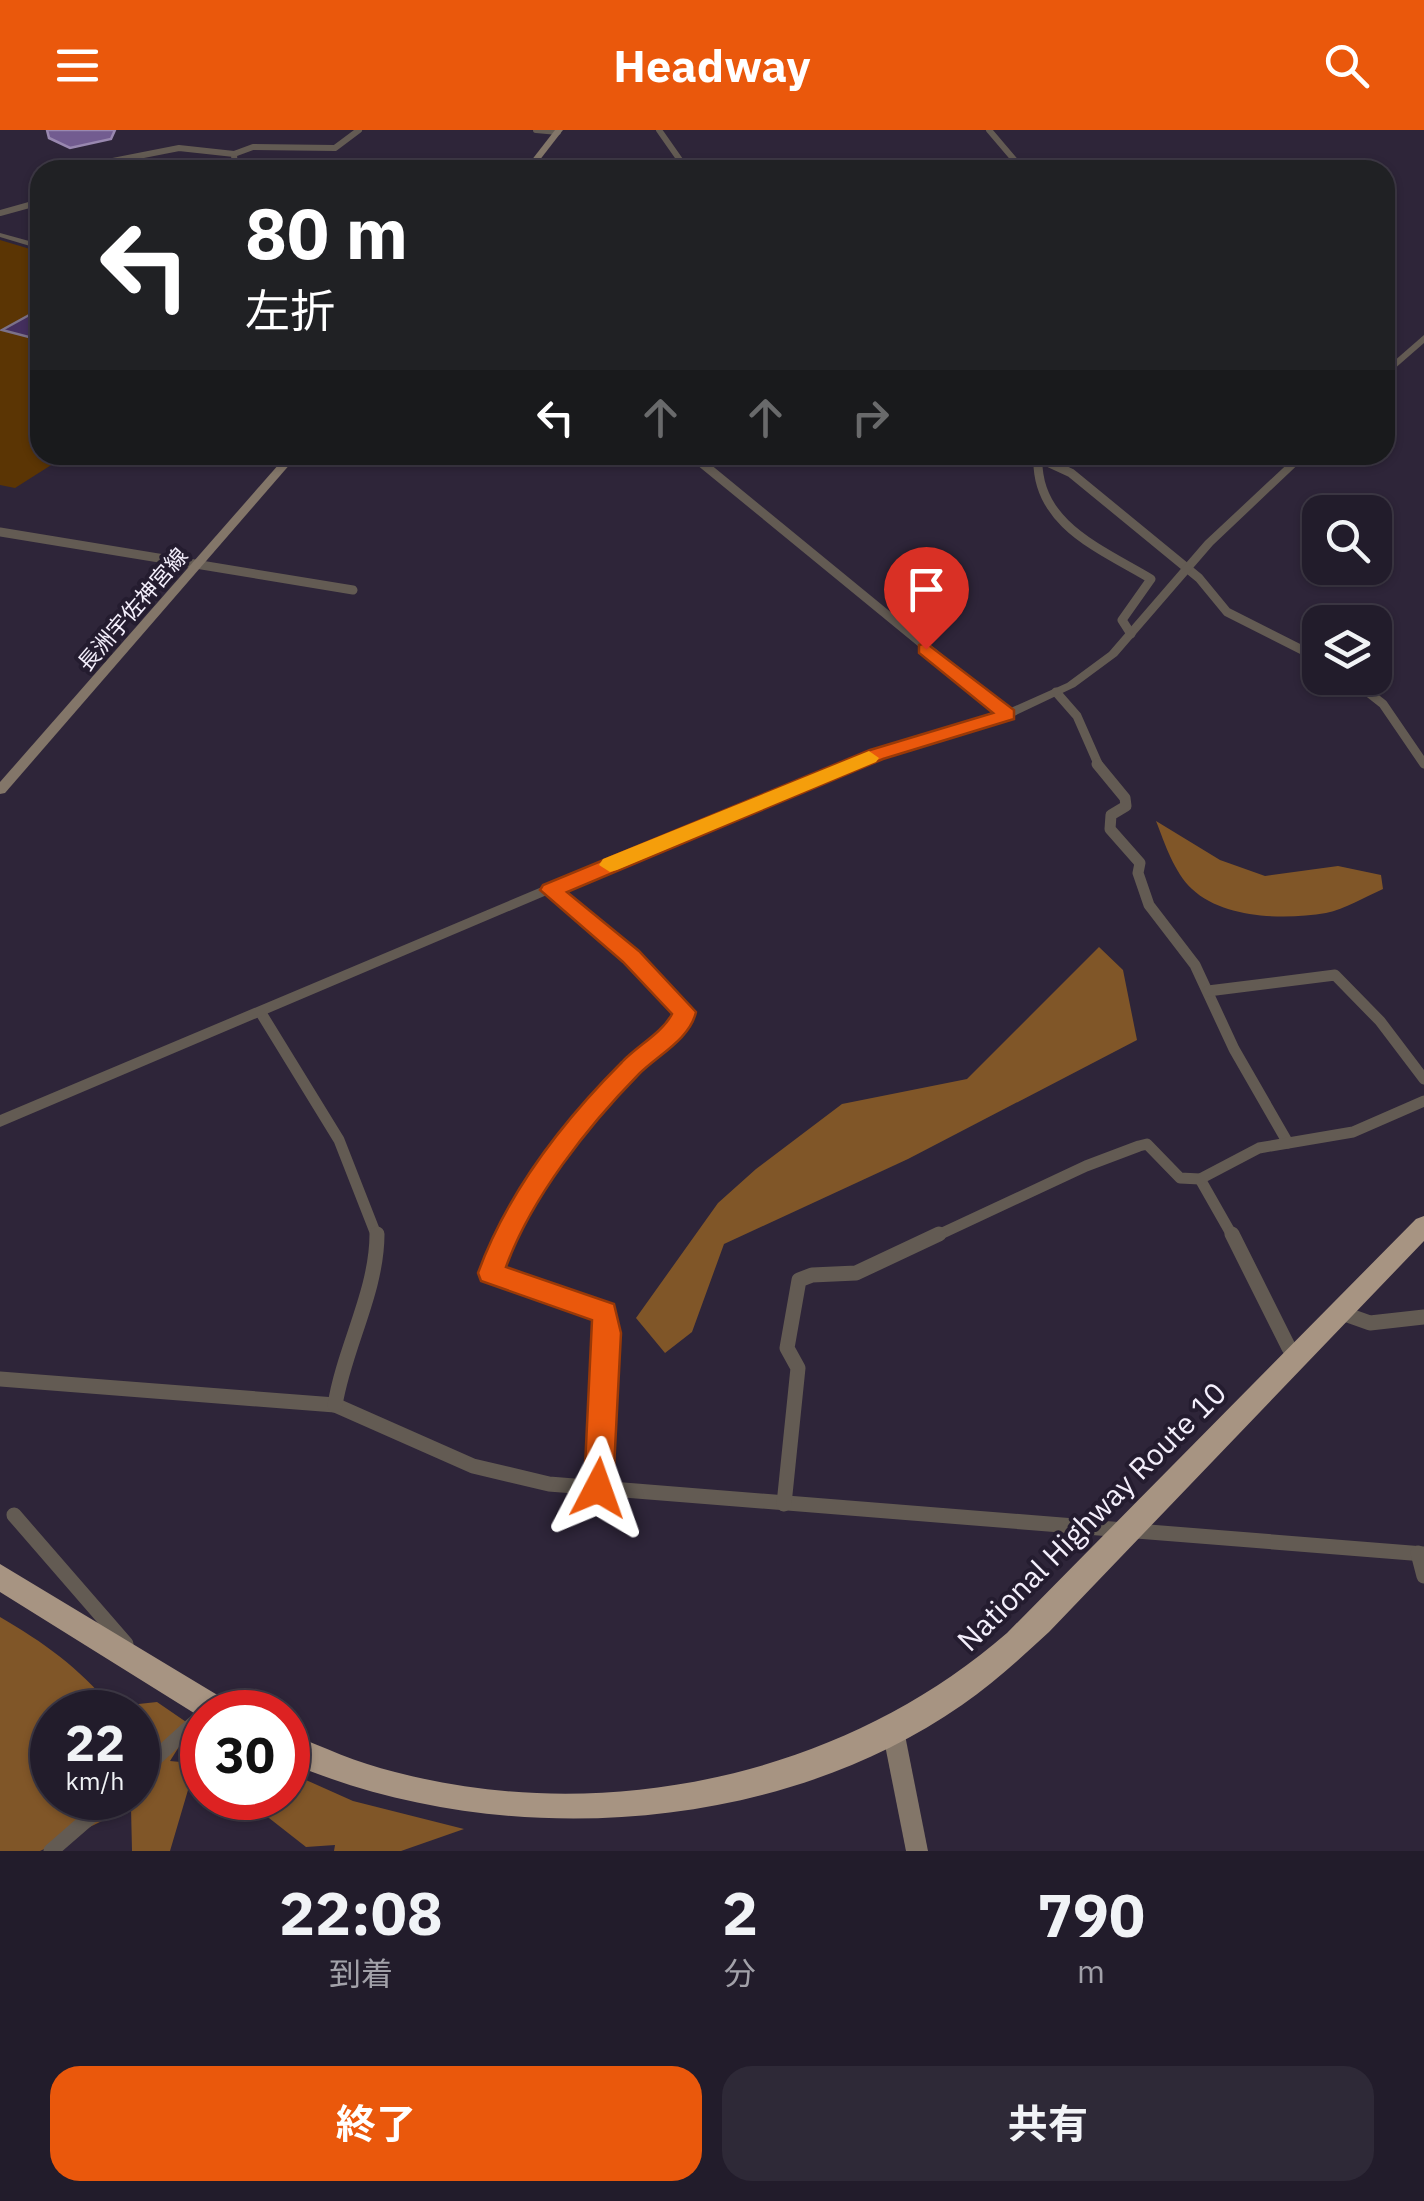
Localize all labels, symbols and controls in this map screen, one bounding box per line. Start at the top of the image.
text: Headway [613,36,811,94]
icon: menu [50,38,105,93]
icon: search [1319,38,1374,93]
text: 80 m [245,187,408,278]
icon: left [80,200,210,330]
text: 左折 [245,281,335,339]
icon: left [528,390,583,445]
icon: ahead [633,390,688,445]
icon: ahead [738,390,793,445]
icon: right [843,390,898,445]
map controls [1302,495,1392,695]
button: search [1302,495,1392,585]
street label: 長洲宇佐神宮線 [71,541,193,677]
pin [884,547,969,650]
icon: arrive [899,562,954,617]
button: layers [1302,605,1392,695]
street label: National Highway Route 10 [948,1373,1234,1659]
position arrow [546,1436,650,1540]
speed limit sign: 30 [180,1690,310,1820]
text: 22 [65,1710,125,1775]
text: km/h [66,1764,124,1797]
text: 22:08 [279,1873,443,1952]
text: 2 [722,1873,758,1952]
text: 790 [1037,1875,1145,1954]
text: m [1077,1950,1105,1992]
text: 到着 [329,1952,393,1994]
text: 分 [724,1952,756,1994]
button: 終了 [50,2066,702,2181]
button: 共有 [722,2066,1374,2181]

